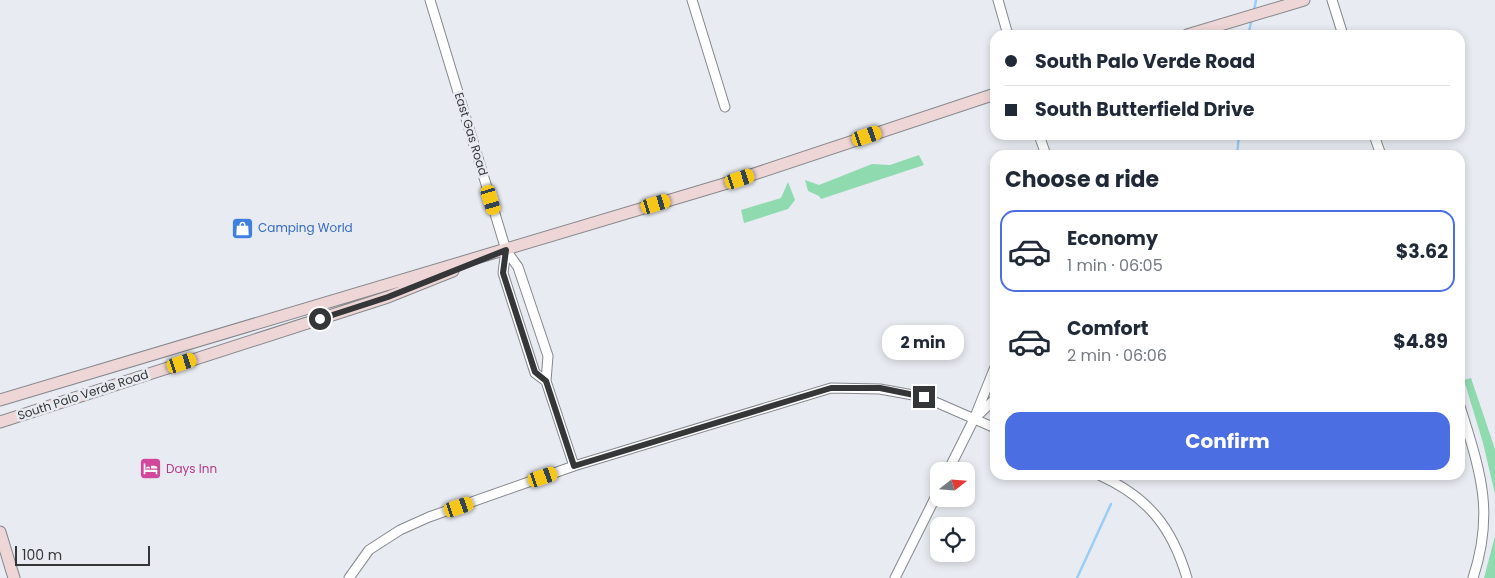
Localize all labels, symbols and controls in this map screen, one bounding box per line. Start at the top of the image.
text: South Palo Verde Road [1035,48,1255,75]
street label: East Gas Road [451,90,492,178]
text: South Butterfield Drive [1035,96,1255,123]
car [850,124,883,148]
text: Choose a ride [1005,164,1159,195]
car [723,167,756,191]
car [479,183,502,217]
car [639,192,672,216]
shop icon: Camping World [230,216,254,240]
place label: Camping World [258,219,353,236]
text: Economy [1067,225,1158,252]
icon: car [1007,229,1052,274]
text: $3.62 [1396,238,1448,265]
text: 1 min · 06:05 [1067,254,1163,277]
route start [309,308,331,330]
text: Comfort [1067,315,1149,342]
icon: car [1007,319,1052,364]
callout: 2 min [883,324,965,360]
text: $4.89 [1393,328,1448,355]
text: 2 min [901,331,945,354]
text: 2 min · 06:06 [1067,344,1167,367]
car [165,351,198,375]
street label: South Palo Verde Road [15,365,150,424]
route end [913,386,935,408]
button: Confirm [1005,412,1450,470]
hotel icon: Days Inn [138,457,162,481]
place label: Days Inn [166,460,217,477]
north arrow [930,462,975,508]
map controls [930,462,975,562]
car [526,465,559,489]
car [442,495,475,519]
button: locate [930,517,975,562]
scale bar [15,543,150,566]
text: 100 m [22,545,62,565]

